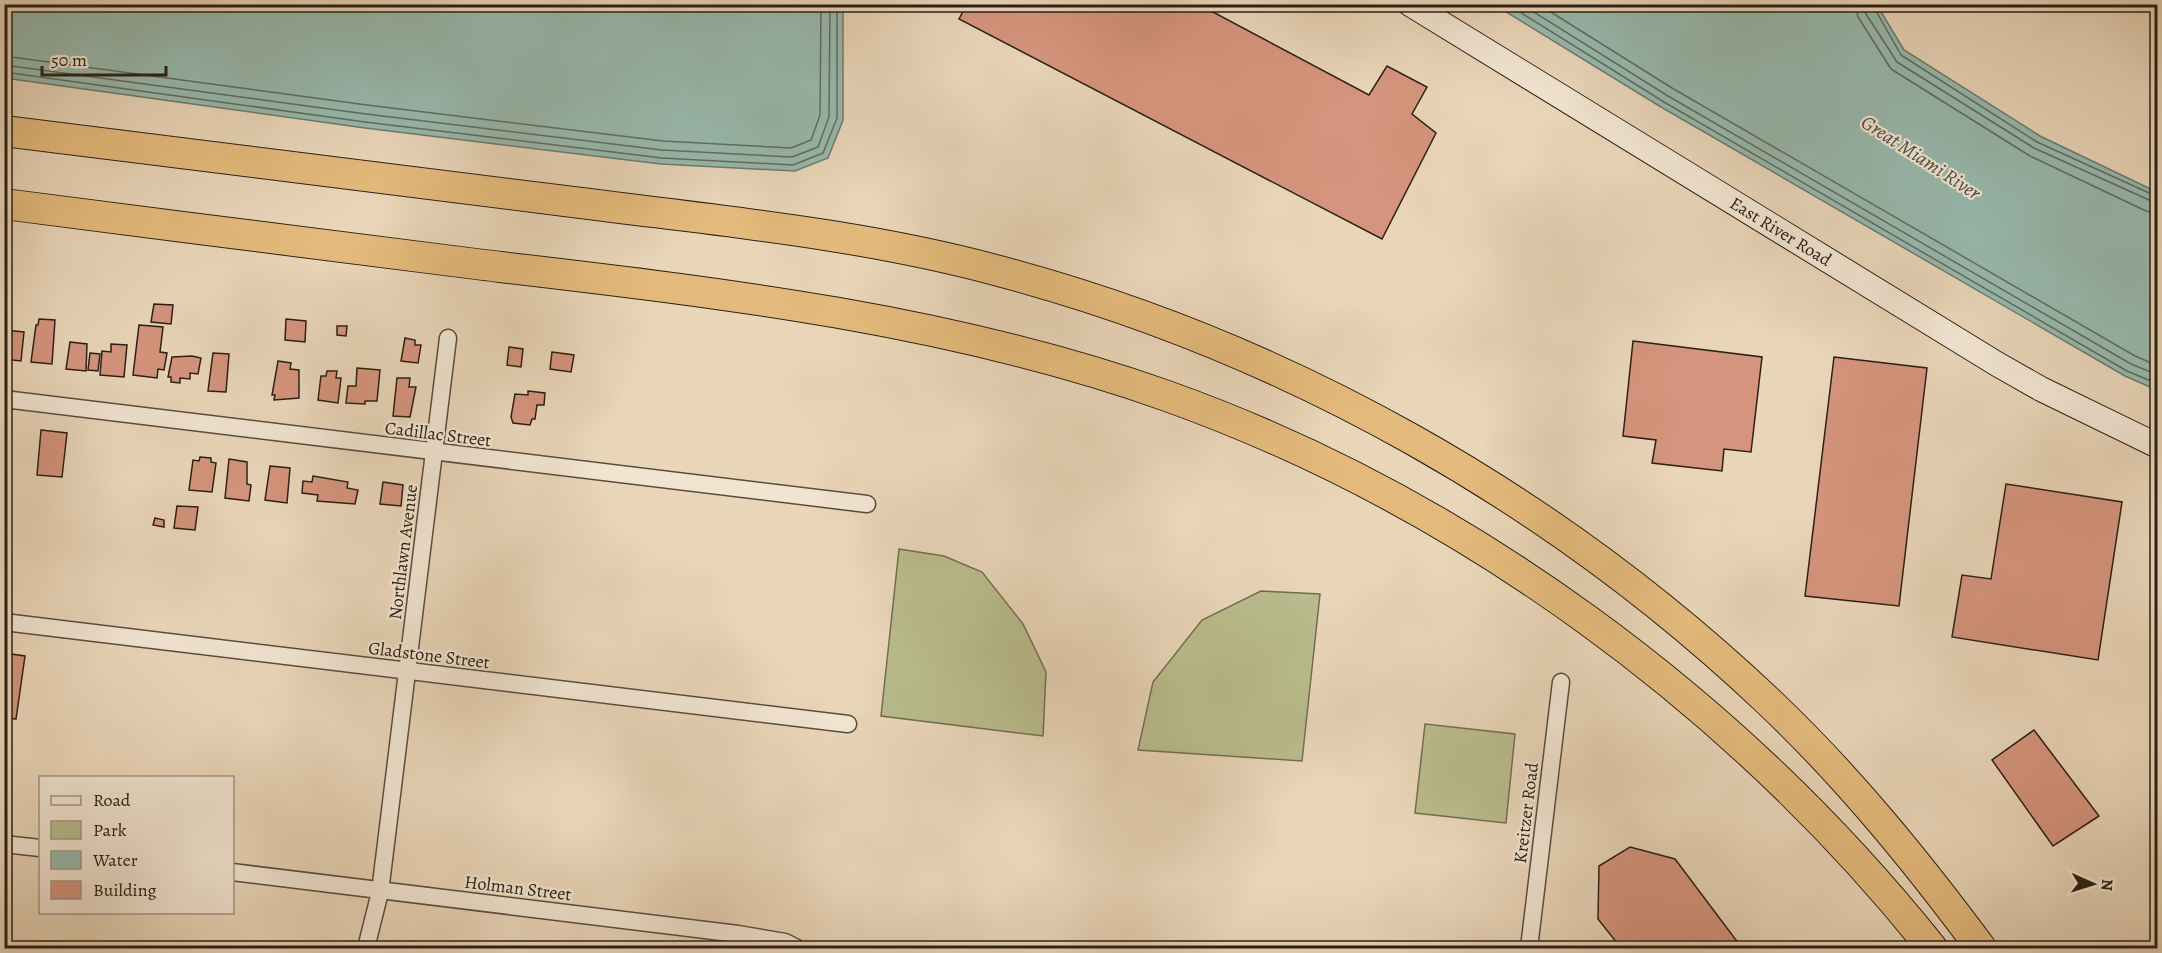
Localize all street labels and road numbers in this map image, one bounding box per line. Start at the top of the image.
street label: East River Road [1725,191,1836,272]
street label: Cadillac Street [383,416,493,452]
street label: Northlawn Avenue [383,483,423,621]
street label: Gladstone Street [367,636,491,674]
street label: Kreitzer Road [1508,761,1544,865]
street label: Holman Street [463,870,573,906]

